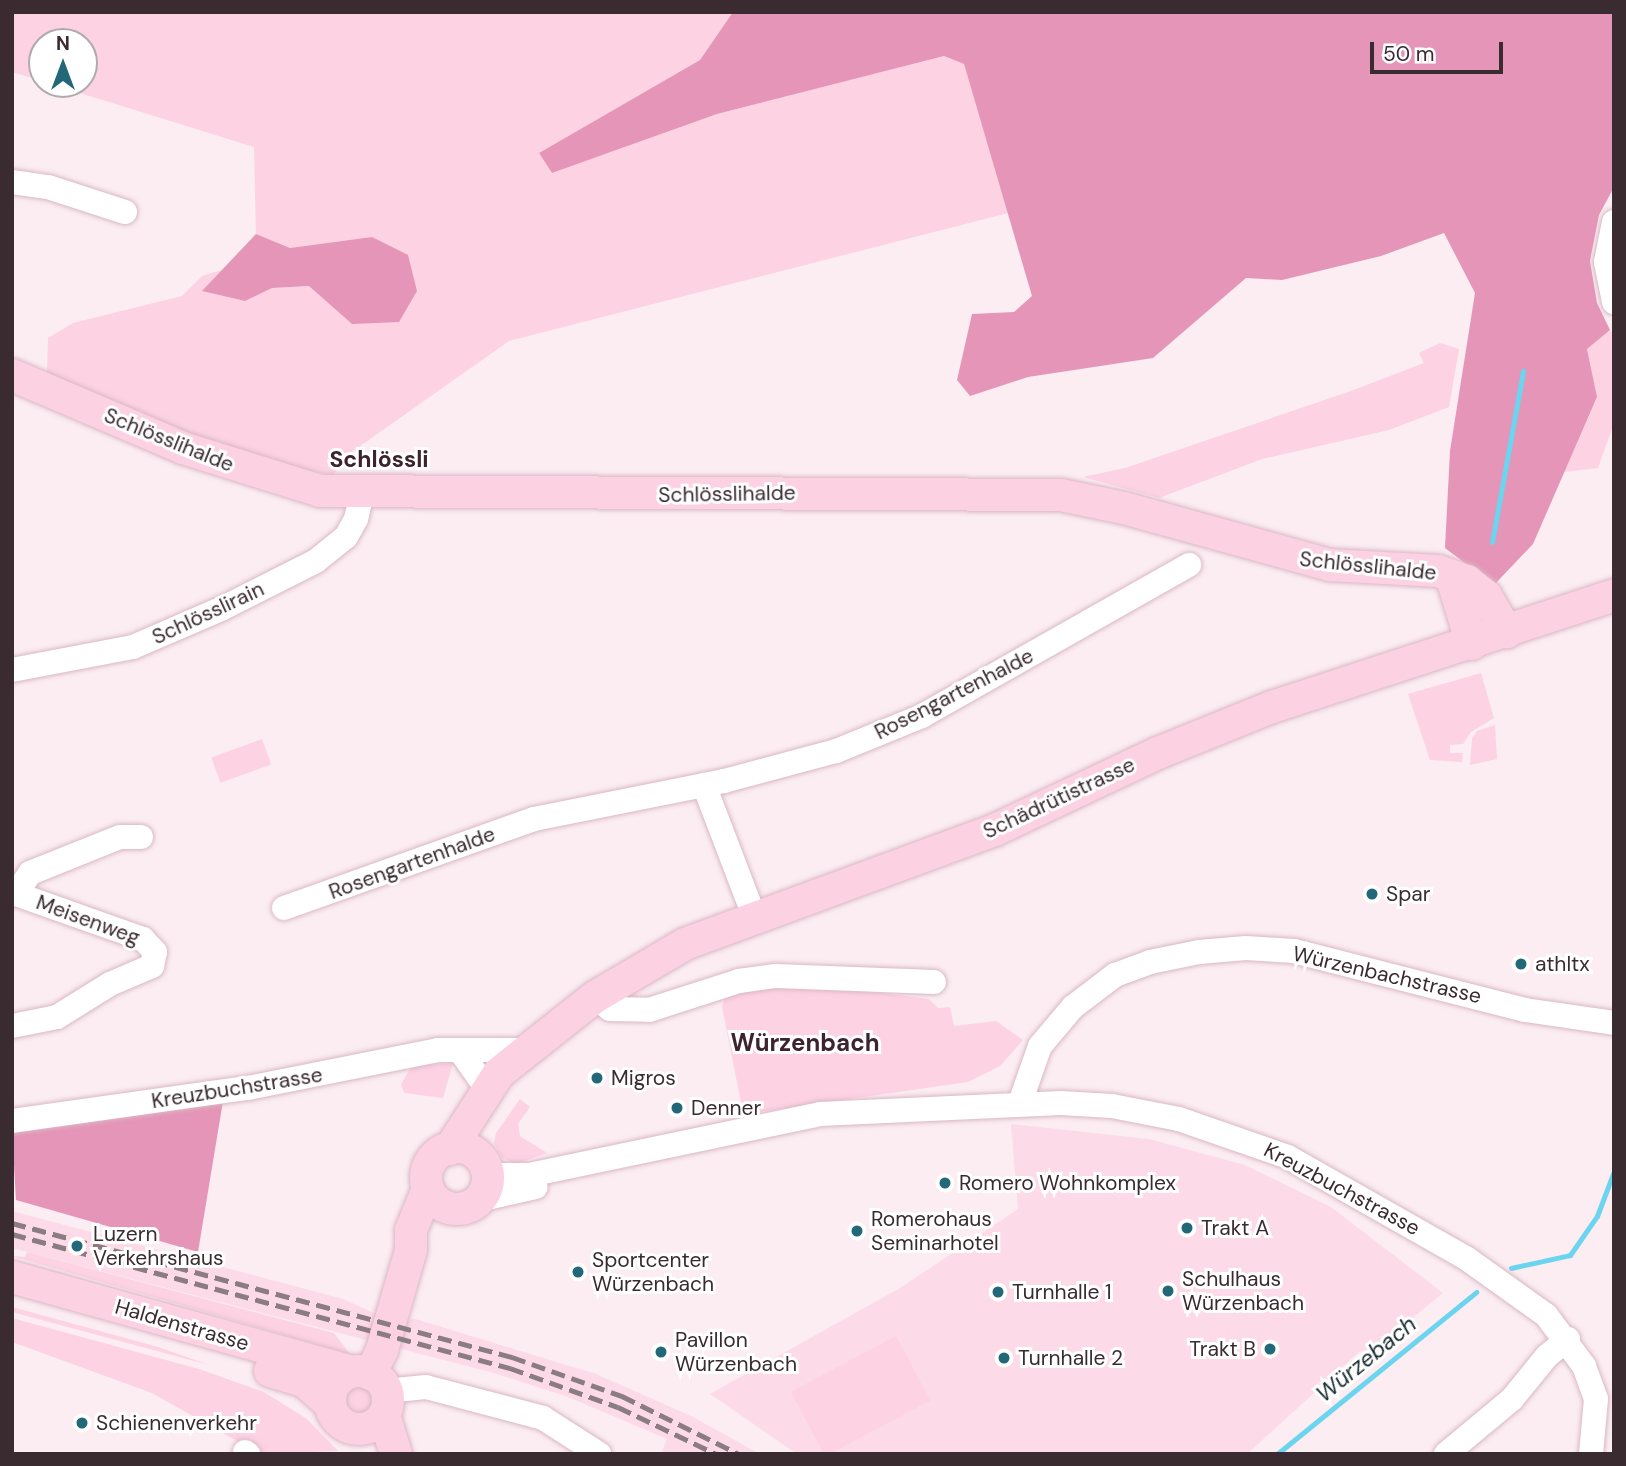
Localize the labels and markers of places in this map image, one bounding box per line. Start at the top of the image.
place label: Spar [1386,881,1431,907]
marker: Spar [1364,886,1380,902]
place label: athltx [1535,951,1590,977]
marker: athltx [1513,956,1529,972]
place label: Migros [611,1065,676,1091]
marker: Migros [589,1070,605,1086]
place label: Denner [691,1095,761,1121]
marker: Denner [669,1100,685,1116]
place label: Romero Wohnkomplex [959,1170,1176,1196]
marker: Romero Wohnkomplex [937,1175,953,1191]
place label: Romerohaus Seminarhotel [871,1206,999,1256]
place label: Trakt A [1201,1215,1269,1241]
marker: Trakt A [1179,1220,1195,1236]
place label: Luzern Verkehrshaus [93,1221,224,1271]
marker: Romerohaus Seminarhotel [849,1223,865,1239]
marker: Luzern Verkehrshaus [67,1236,87,1256]
place label: Sportcenter Würzenbach [592,1247,714,1297]
marker: Sportcenter Würzenbach [570,1264,586,1280]
place label: Schulhaus Würzenbach [1182,1266,1304,1316]
place label: Turnhalle 1 [1012,1279,1112,1305]
marker: Schulhaus Würzenbach [1160,1283,1176,1299]
marker: Turnhalle 1 [990,1284,1006,1300]
place label: Pavillon Würzenbach [675,1327,797,1377]
place label: Trakt B [1189,1336,1256,1362]
marker: Trakt B [1262,1341,1278,1357]
marker: Pavillon Würzenbach [653,1344,669,1360]
place label: Turnhalle 2 [1018,1345,1123,1371]
marker: Turnhalle 2 [996,1350,1012,1366]
place label: Schienenverkehr [96,1410,257,1436]
marker: Schienenverkehr [74,1415,90,1431]

